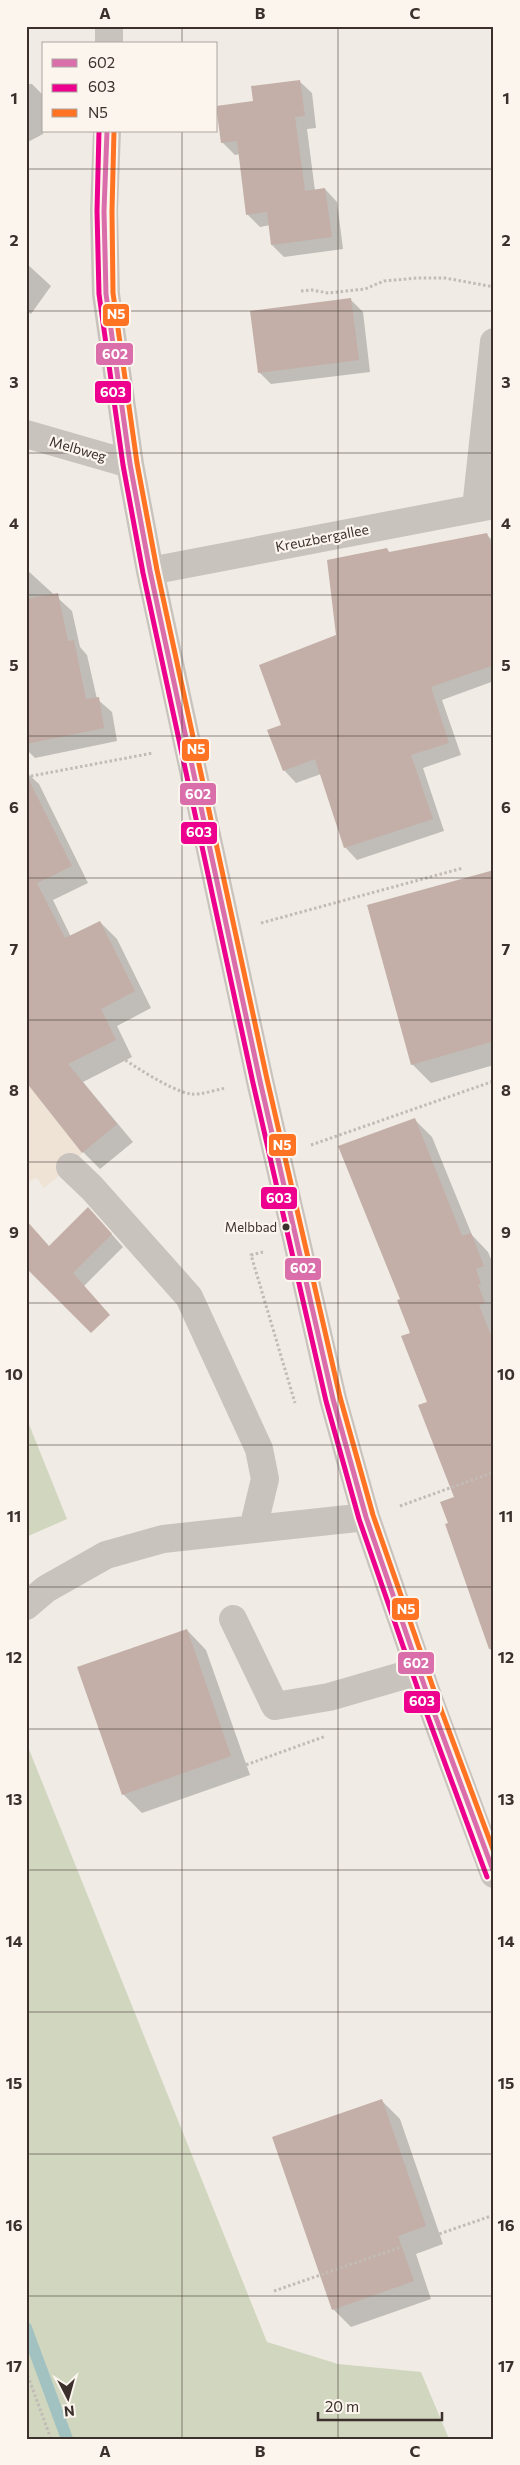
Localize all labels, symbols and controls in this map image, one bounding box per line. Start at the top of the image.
text: A [99,3,111,22]
text: B [255,3,266,22]
text: C [410,3,421,22]
legend [42,42,218,132]
text: 602 [88,53,115,71]
text: 603 [88,77,115,95]
text: 1 [10,88,18,107]
text: 1 [502,88,510,107]
text: N5 [88,103,108,121]
text: 2 [9,230,19,249]
text: 2 [501,230,511,249]
line badge: N5 [102,303,130,327]
text: N5 [107,305,125,322]
line badge: 602 [95,342,134,366]
text: 602 [102,345,128,362]
text: 3 [9,372,19,391]
text: 3 [501,372,511,391]
line badge: 603 [94,380,132,404]
text: 603 [100,383,126,400]
street label: Melbweg [48,432,109,465]
text: 4 [9,513,19,532]
text: 4 [501,513,511,532]
street label: Kreuzbergallee [274,520,370,555]
text: 5 [9,655,19,674]
text: 5 [501,655,511,674]
line badge: N5 [181,738,210,762]
text: N5 [187,740,205,757]
line badge: 602 [179,782,217,806]
text: 602 [185,785,211,802]
text: 6 [9,797,19,816]
text: 6 [501,797,511,816]
line badge: 603 [180,821,218,845]
text: 603 [186,823,212,840]
text: 7 [10,939,19,958]
text: 7 [502,939,511,958]
text: 8 [9,1080,19,1099]
text: 8 [501,1080,511,1099]
line badge: N5 [268,1133,297,1157]
text: N5 [273,1136,291,1153]
line badge: 603 [260,1186,298,1210]
text: 603 [266,1189,292,1206]
place label: Melbbad [225,1219,277,1235]
text: 9 [9,1222,19,1241]
marker: Melbbad [281,1222,291,1232]
text: 9 [501,1222,511,1241]
line badge: 602 [284,1257,322,1281]
text: 602 [290,1259,316,1276]
text: 10 [5,1364,23,1383]
text: 10 [497,1364,515,1383]
text: 11 [7,1506,21,1525]
text: 11 [499,1506,513,1525]
line badge: N5 [391,1597,420,1621]
text: N5 [397,1600,415,1617]
text: 12 [6,1647,22,1666]
text: 12 [498,1647,514,1666]
line badge: 602 [397,1651,435,1675]
text: 602 [403,1654,429,1671]
line badge: 603 [403,1690,441,1714]
text: 603 [409,1692,435,1709]
text: 13 [6,1789,22,1808]
text: 13 [498,1789,514,1808]
text: 14 [5,1931,23,1950]
text: 14 [497,1931,515,1950]
text: 15 [6,2073,22,2092]
text: 15 [498,2073,514,2092]
text: 16 [5,2215,23,2234]
text: 16 [497,2215,515,2234]
text: 17 [6,2356,22,2375]
text: 17 [498,2356,514,2375]
north arrow [42,2372,92,2422]
scale bar [318,2390,441,2422]
text: 20 m [325,2397,359,2415]
text: N [63,2402,76,2420]
text: A [99,2441,111,2460]
text: B [255,2441,266,2460]
text: C [410,2441,421,2460]

